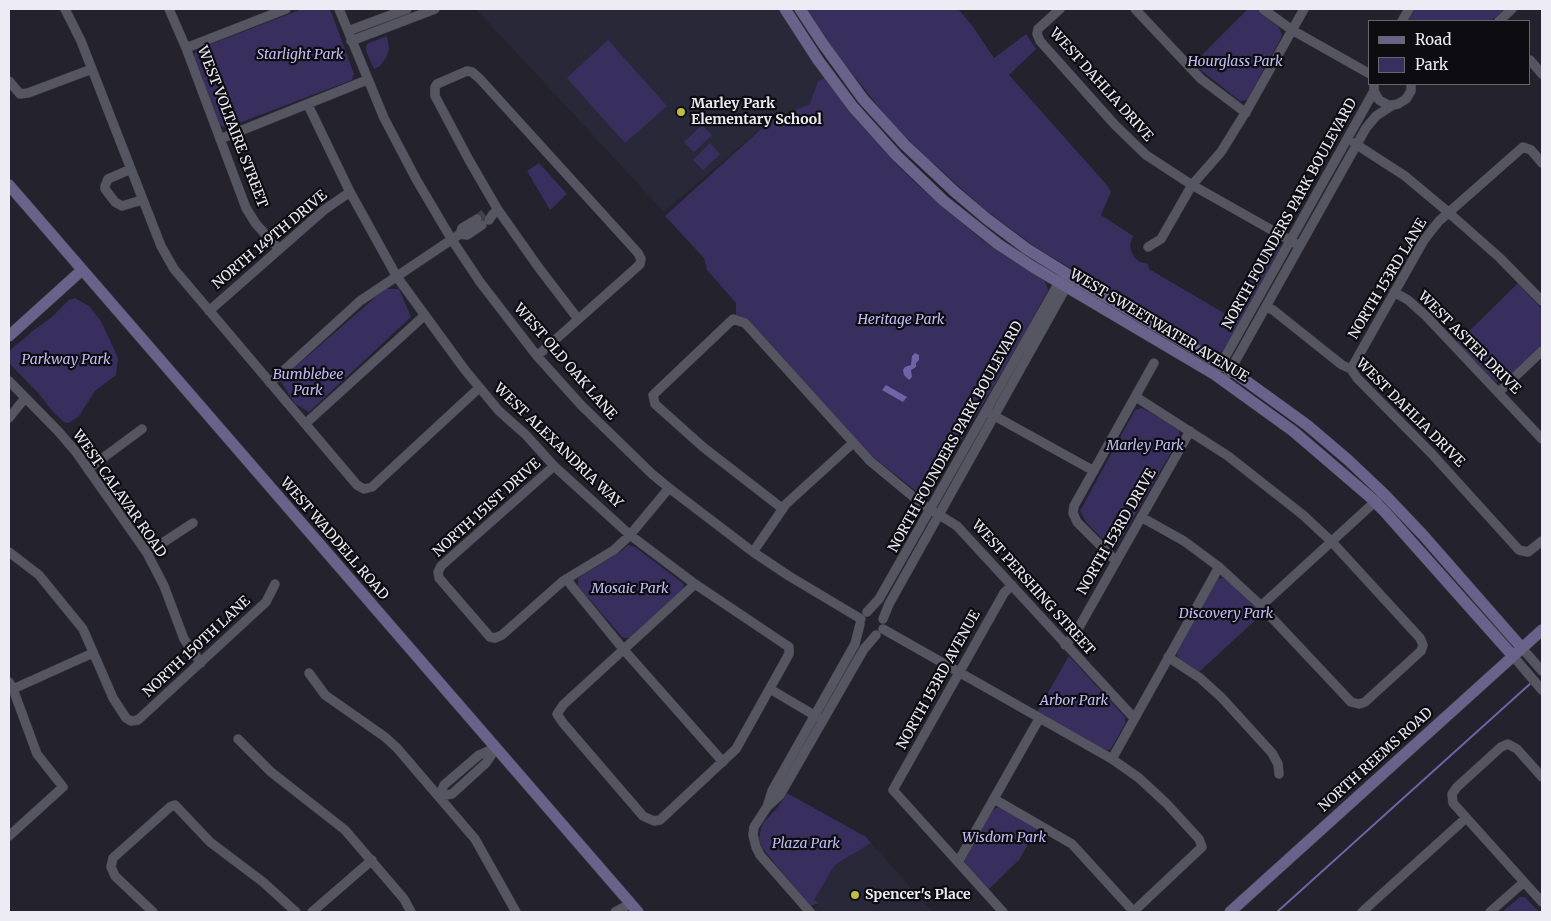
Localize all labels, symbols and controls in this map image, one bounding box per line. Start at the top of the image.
legend [1368,20,1531,85]
street label: WEST DAHLIA DRIVE [1046,25,1156,145]
text: Road [1415,30,1451,49]
street label: WEST VOLTAIRE STREET [193,44,271,210]
park label: Starlight Park [257,47,343,63]
park label: Hourglass Park [1187,54,1283,70]
text: Park [1415,55,1448,74]
place label: Marley Park Elementary School [691,96,822,128]
street label: NORTH FOUNDERS PARK BOULEVARD [1219,96,1361,332]
marker: Marley Park Elementary School [675,106,687,118]
street label: NORTH 149TH DRIVE [209,187,331,293]
street label: NORTH 153RD LANE [1345,216,1431,342]
street label: WEST SWEETWATER AVENUE [1067,266,1251,386]
street label: WEST ASTER DRIVE [1414,288,1524,398]
street label: WEST OLD OAK LANE [510,301,620,423]
park label: Heritage Park [858,312,944,328]
street label: NORTH FOUNDERS PARK BOULEVARD [885,319,1027,555]
park label: Parkway Park [21,352,111,368]
street label: WEST DAHLIA DRIVE [1352,355,1468,471]
park label: Bumblebee Park [273,367,343,400]
street label: WEST ALEXANDRIA WAY [490,380,626,512]
street label: WEST CALAVAR ROAD [69,427,169,561]
park label: Marley Park [1106,438,1184,454]
street label: NORTH 151ST DRIVE [430,455,544,561]
street label: NORTH 153RD DRIVE [1074,466,1160,598]
street label: WEST WADDELL ROAD [276,474,392,604]
street label: WEST PERSHING STREET [968,517,1098,659]
park label: Mosaic Park [591,581,669,597]
street label: NORTH 150TH LANE [140,593,254,701]
park label: Discovery Park [1179,606,1273,622]
street label: NORTH 153RD AVENUE [894,608,984,752]
park label: Arbor Park [1040,693,1108,709]
street label: NORTH REEMS ROAD [1316,704,1436,816]
park label: Wisdom Park [962,830,1046,846]
park label: Plaza Park [772,836,840,852]
place label: Spencer's Place [865,887,971,903]
marker: Spencer's Place [849,889,861,901]

